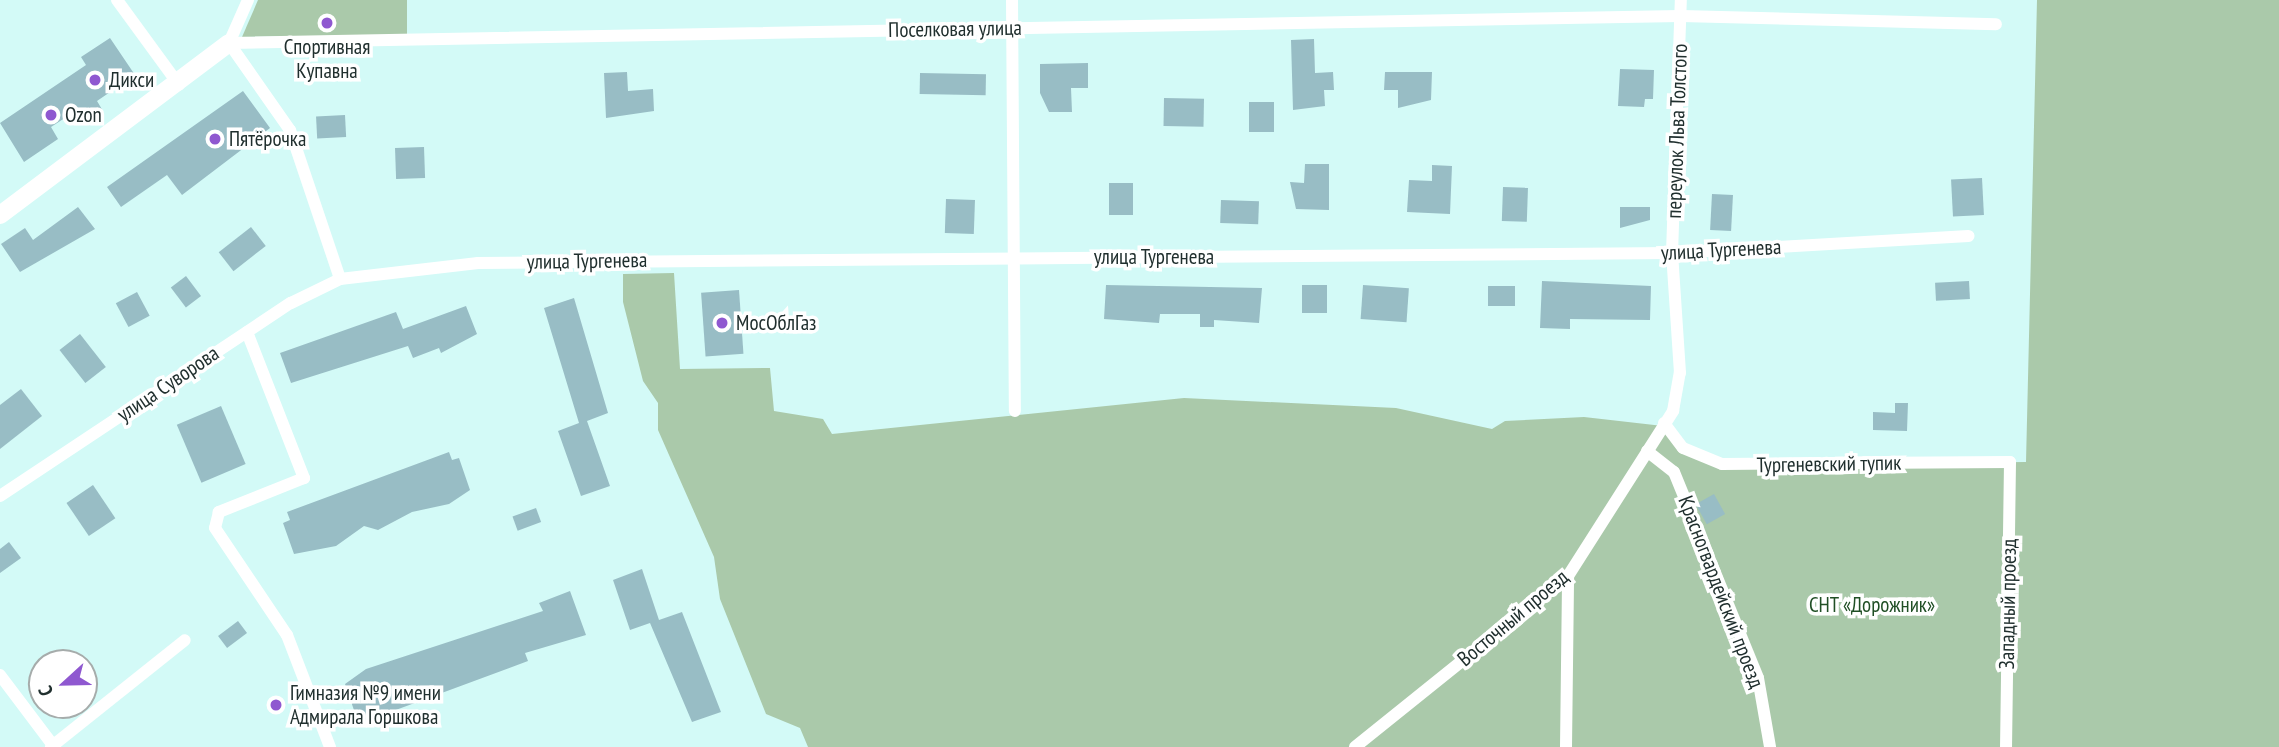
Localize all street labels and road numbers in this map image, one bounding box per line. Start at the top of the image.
street label: Поселковая улица [888,15,1022,43]
street label: переулок Льва Толстого [1661,43,1693,219]
street label: улица Тургенева [1660,234,1782,266]
street label: улица Тургенева [1093,244,1215,270]
street label: улица Тургенева [526,247,648,275]
street label: улица Суворова [112,341,224,427]
street label: Тургеневский тупик [1756,450,1902,478]
street label: Красногвардейский проезд [1673,492,1769,692]
street label: Западный проезд [1994,538,2022,670]
street label: Восточный проезд [1453,564,1573,672]

